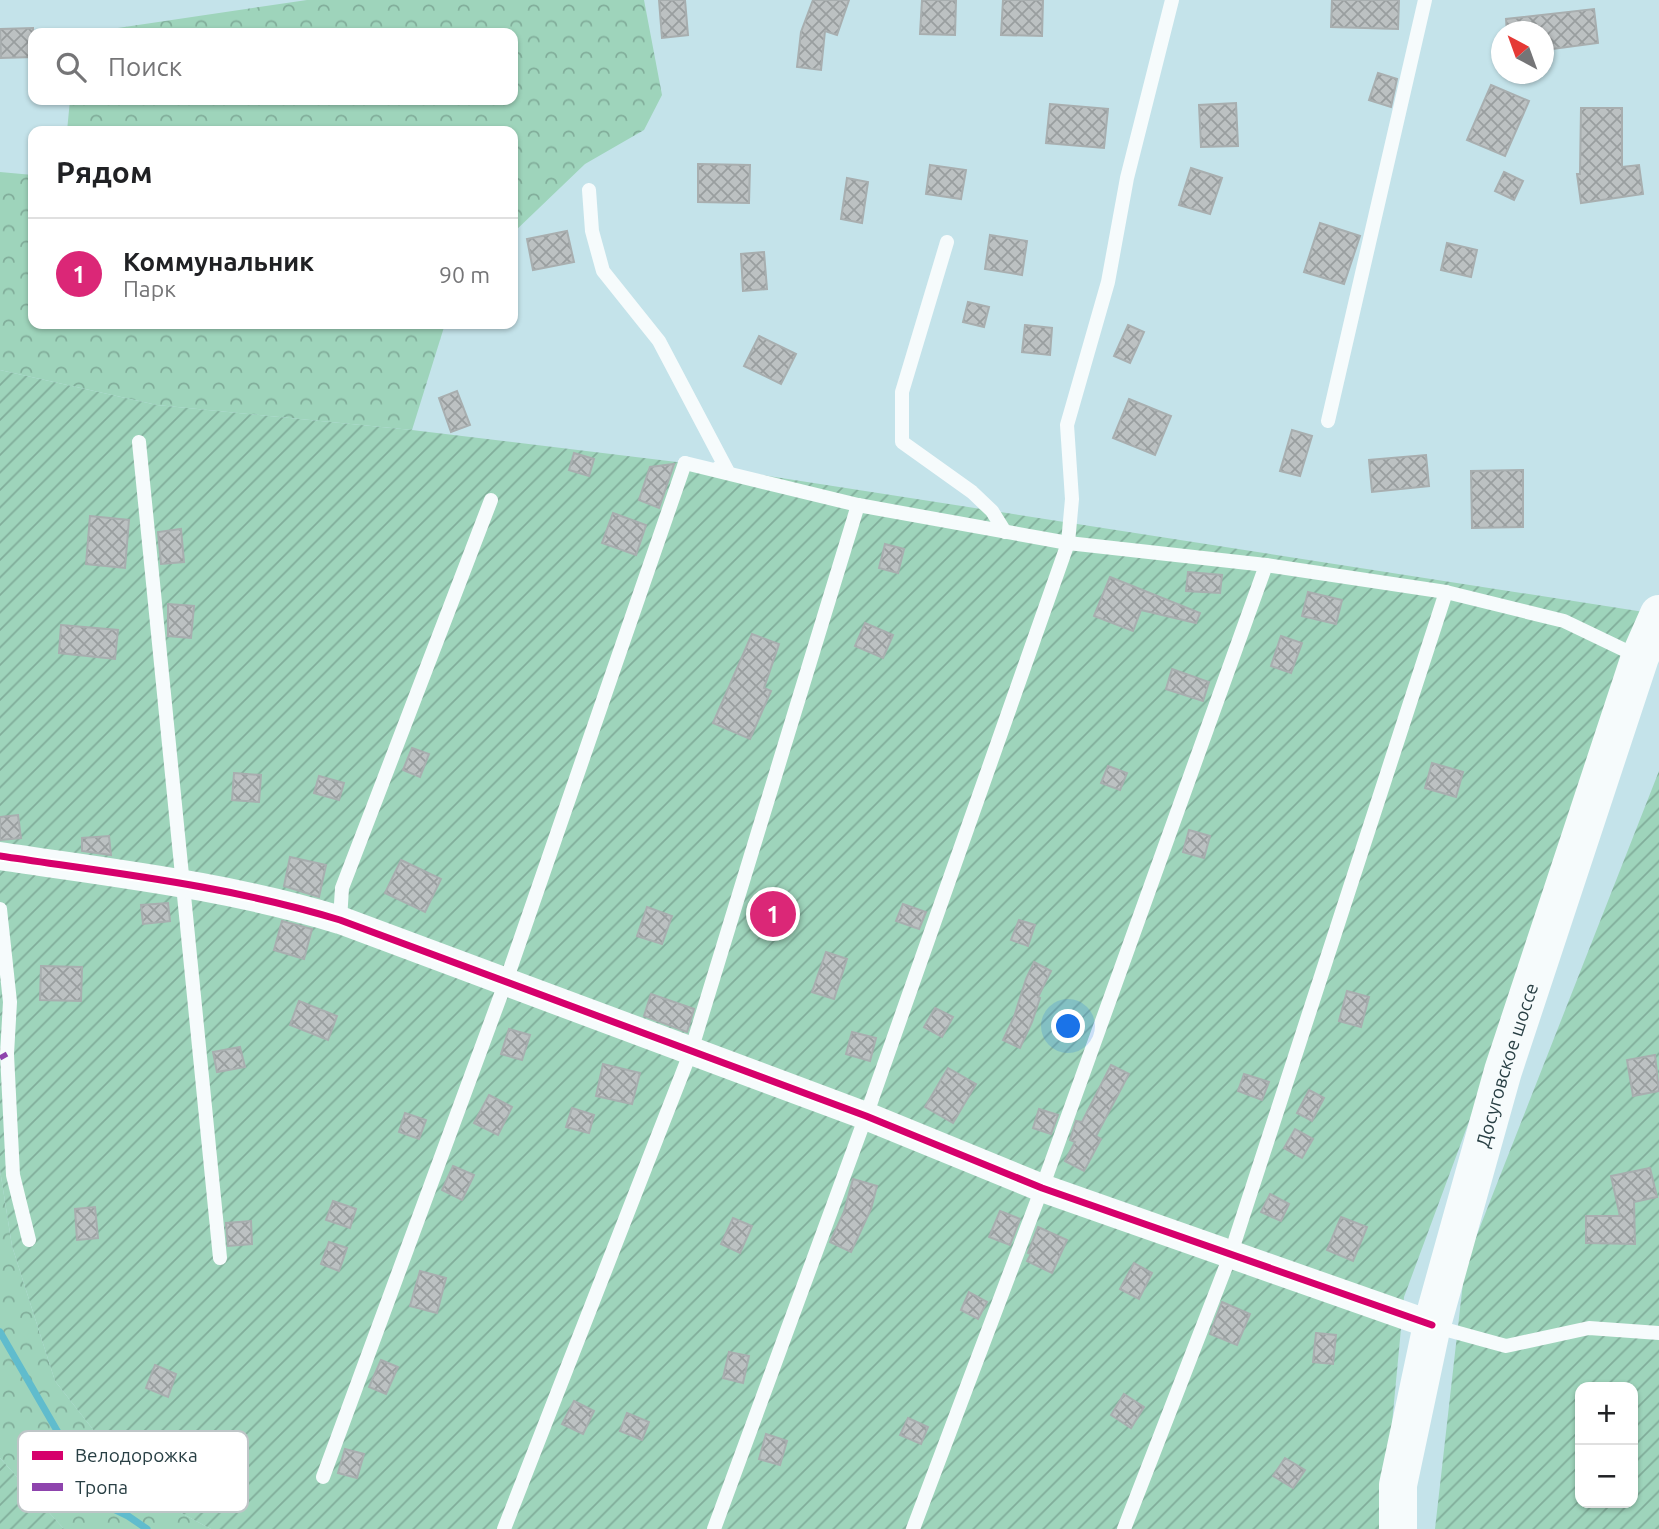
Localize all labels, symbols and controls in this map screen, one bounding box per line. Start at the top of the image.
north arrow [1491,21,1554,84]
search box [28,28,518,105]
icon: search [52,48,90,86]
text: Поиск [108,52,182,81]
text: Рядом [56,155,152,189]
text: Коммунальник [123,247,314,276]
text: 1 [73,262,85,287]
text: 90 m [439,262,490,287]
text: Парк [123,276,176,301]
pin: 1 [750,888,796,940]
street label: Досуговское шоссе [1471,980,1542,1150]
your location [1051,1009,1085,1043]
map controls [1575,1382,1638,1508]
button: + [1575,1382,1638,1445]
legend [18,1431,248,1512]
text: Велодорожка [75,1444,198,1466]
button: − [1575,1445,1638,1508]
text: Тропа [75,1476,128,1498]

